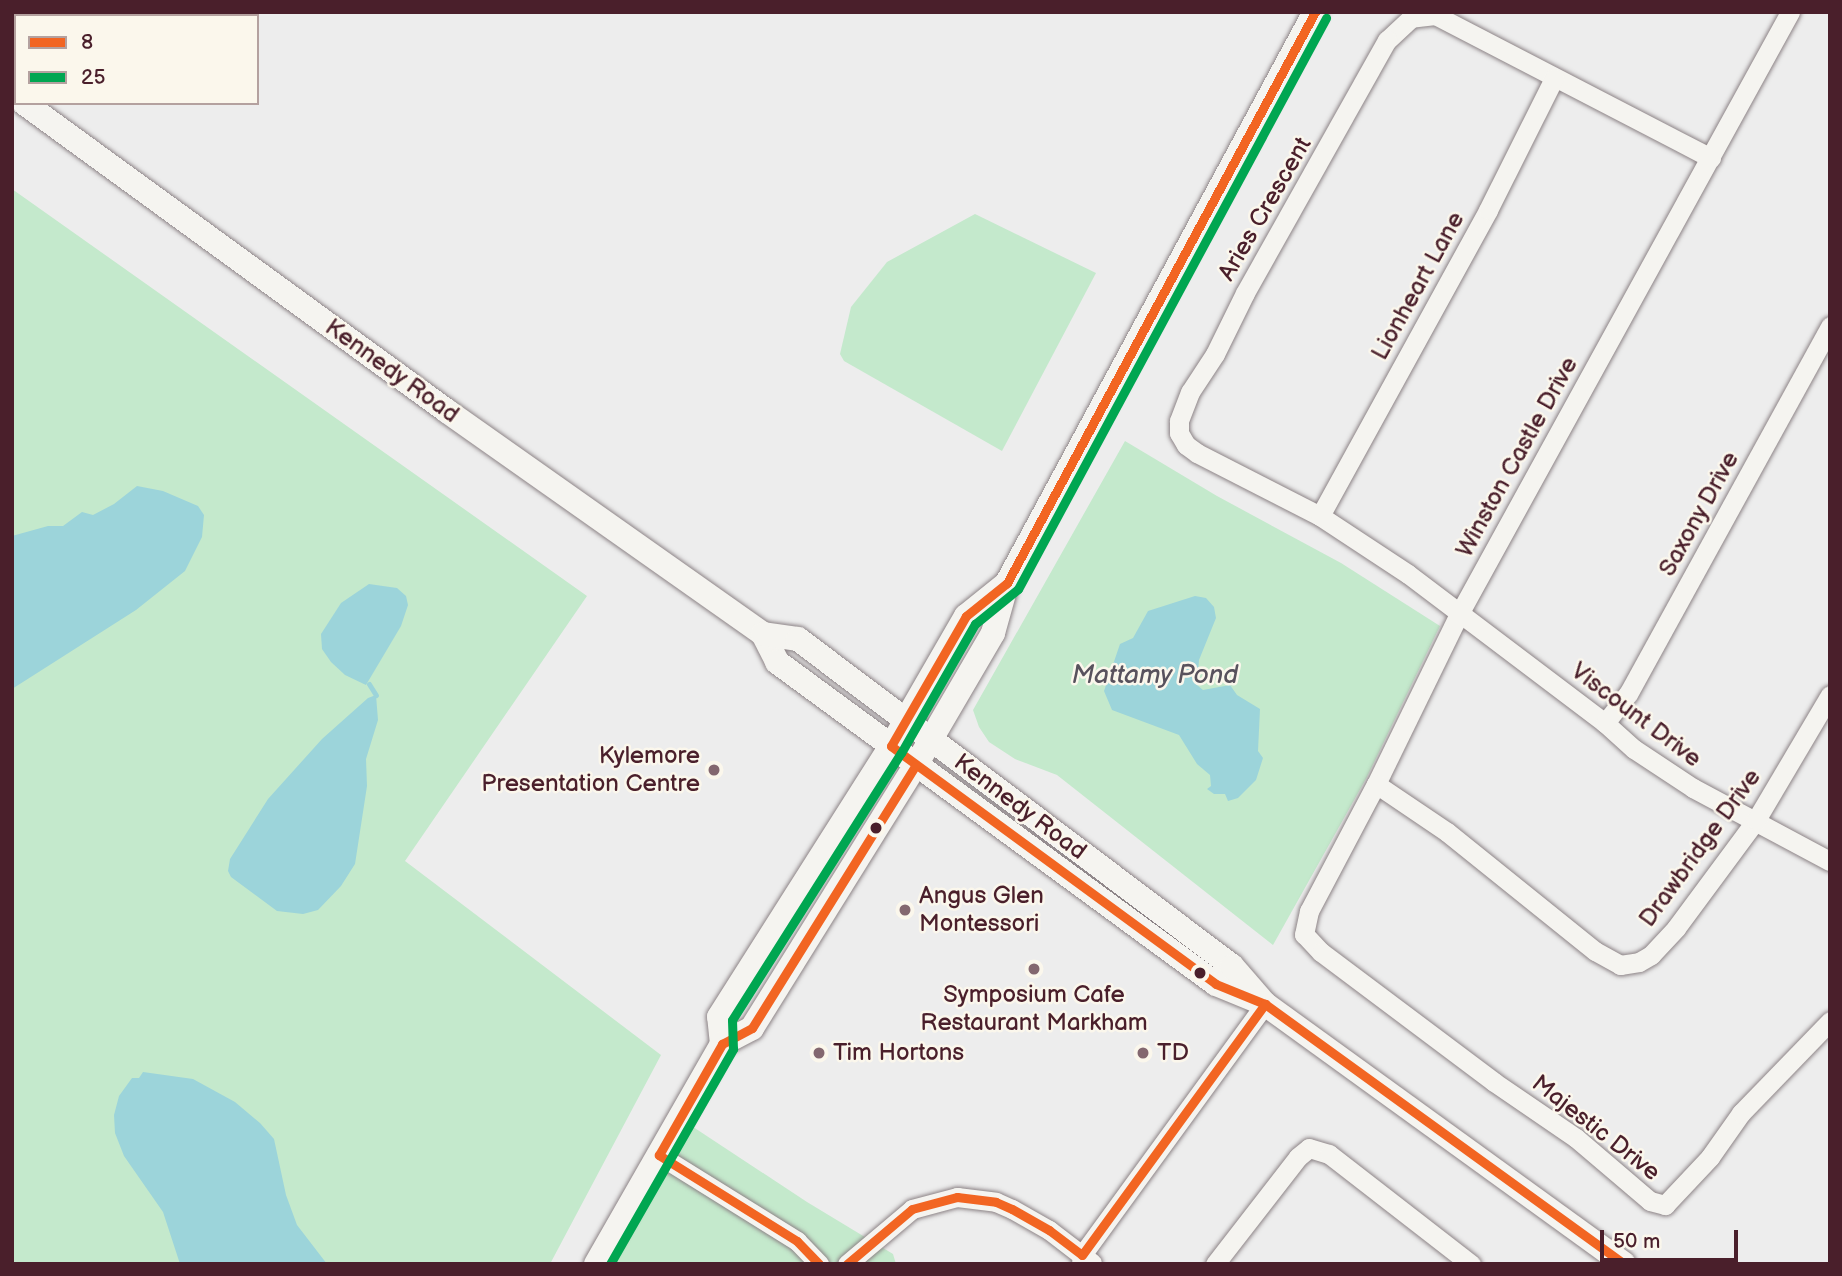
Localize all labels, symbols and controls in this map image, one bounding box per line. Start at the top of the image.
legend [14,14,259,105]
text: 8 [81,30,93,55]
text: 25 [81,65,105,90]
street label: Aries Crescent [1212,132,1318,286]
street label: Lionheart Lane [1365,207,1471,365]
street label: Kennedy Road [319,312,465,430]
street label: Winston Castle Drive [1450,352,1584,562]
street label: Saxony Drive [1653,446,1745,582]
street label: Viscount Drive [1565,657,1707,773]
water label: Mattamy Pond [1071,660,1239,692]
place label: Kylemore Presentation Centre [481,742,700,798]
street label: Kennedy Road [947,747,1093,867]
marker: Kylemore Presentation Centre [706,762,722,778]
street label: Drawbridge Drive [1633,764,1767,932]
unlabelled marker [869,821,883,835]
place label: Angus Glen Montessori [919,882,1044,938]
marker: Angus Glen Montessori [897,902,913,918]
marker: Symposium Cafe Restaurant Markham [1026,961,1042,977]
unlabelled marker [1193,966,1207,980]
place label: Symposium Cafe Restaurant Markham [920,981,1148,1037]
place label: Tim Hortons [833,1039,964,1067]
place label: TD [1157,1039,1189,1067]
marker: Tim Hortons [811,1045,827,1061]
marker: TD [1135,1045,1151,1061]
street label: Majestic Drive [1526,1069,1666,1187]
scale bar [1604,1216,1742,1260]
text: 50 m [1613,1229,1660,1254]

